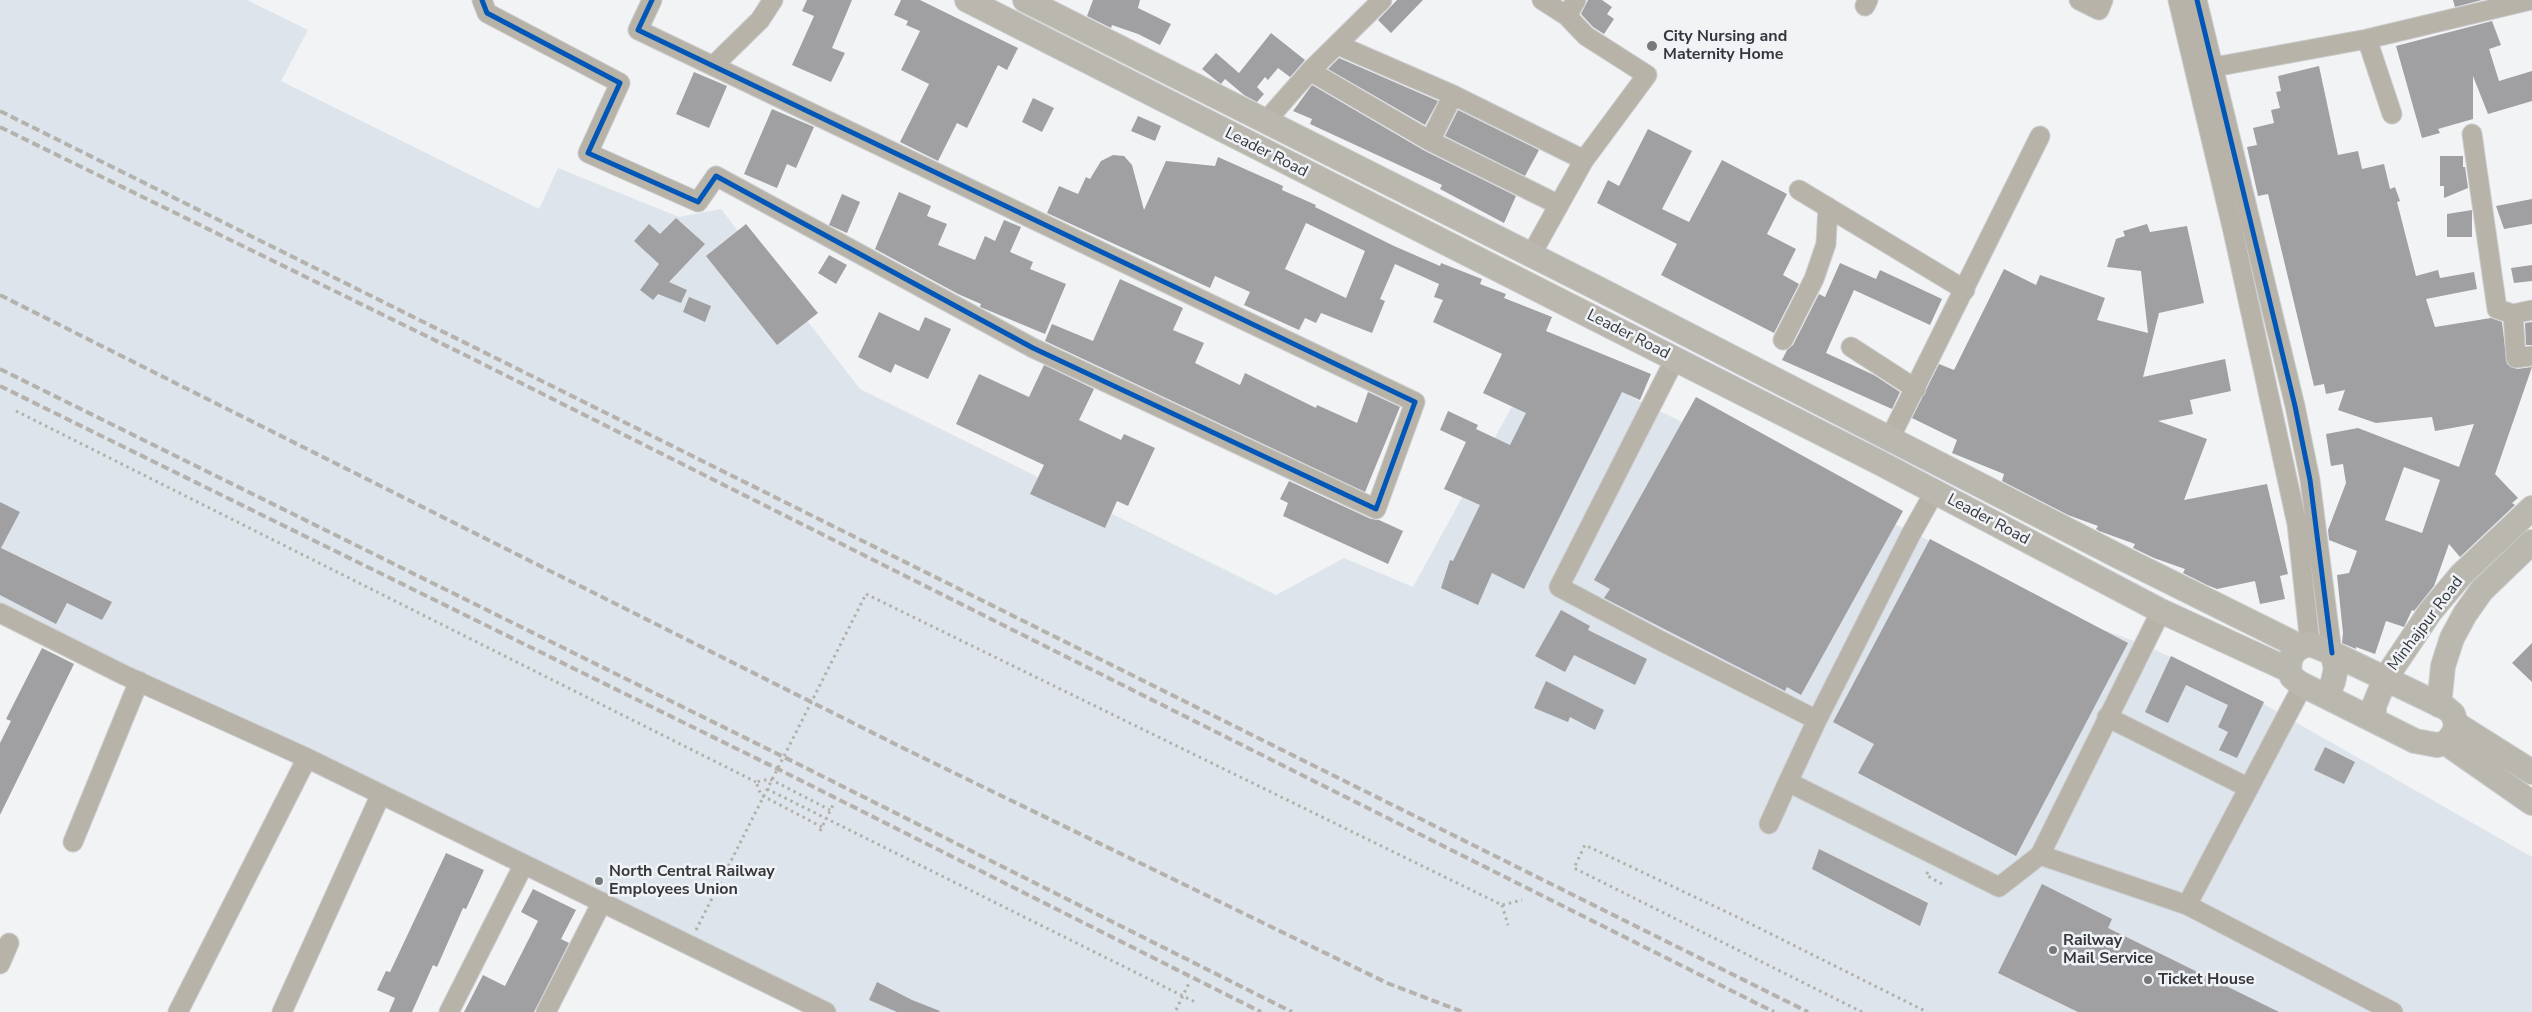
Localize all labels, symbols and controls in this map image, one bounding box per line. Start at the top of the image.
place label: City Nursing and Maternity Home [1663,27,1787,65]
marker: City Nursing and Maternity Home [1645,39,1659,53]
street label: Leader Road [1221,124,1311,182]
street label: Leader Road [1583,306,1673,364]
street label: Leader Road [1944,490,2032,550]
street label: Minhajpur Road [2384,573,2468,675]
place label: North Central Railway Employees Union [609,862,775,900]
marker: North Central Railway Employees Union [593,875,605,887]
place label: Railway Mail Service [2063,931,2153,969]
marker: Railway Mail Service [2047,944,2059,956]
place label: Ticket House [2158,970,2254,990]
marker: Ticket House [2142,974,2154,986]

